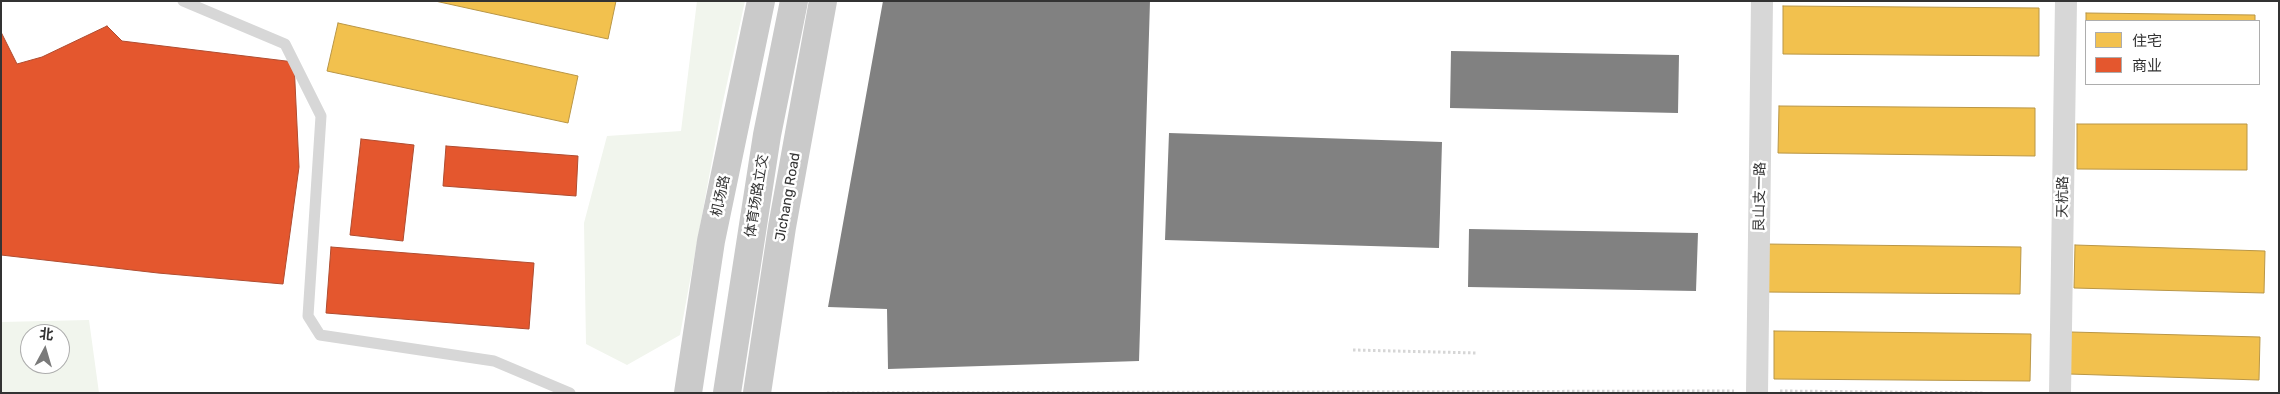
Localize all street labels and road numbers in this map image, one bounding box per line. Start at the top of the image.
street label: Jichang Road [772,151,804,243]
street label: 体育场路立交 [742,153,772,239]
street label: 艮山支一路 [1751,162,1769,232]
street label: 机场路 [708,174,734,218]
street label: 天杭路 [2054,176,2072,218]

